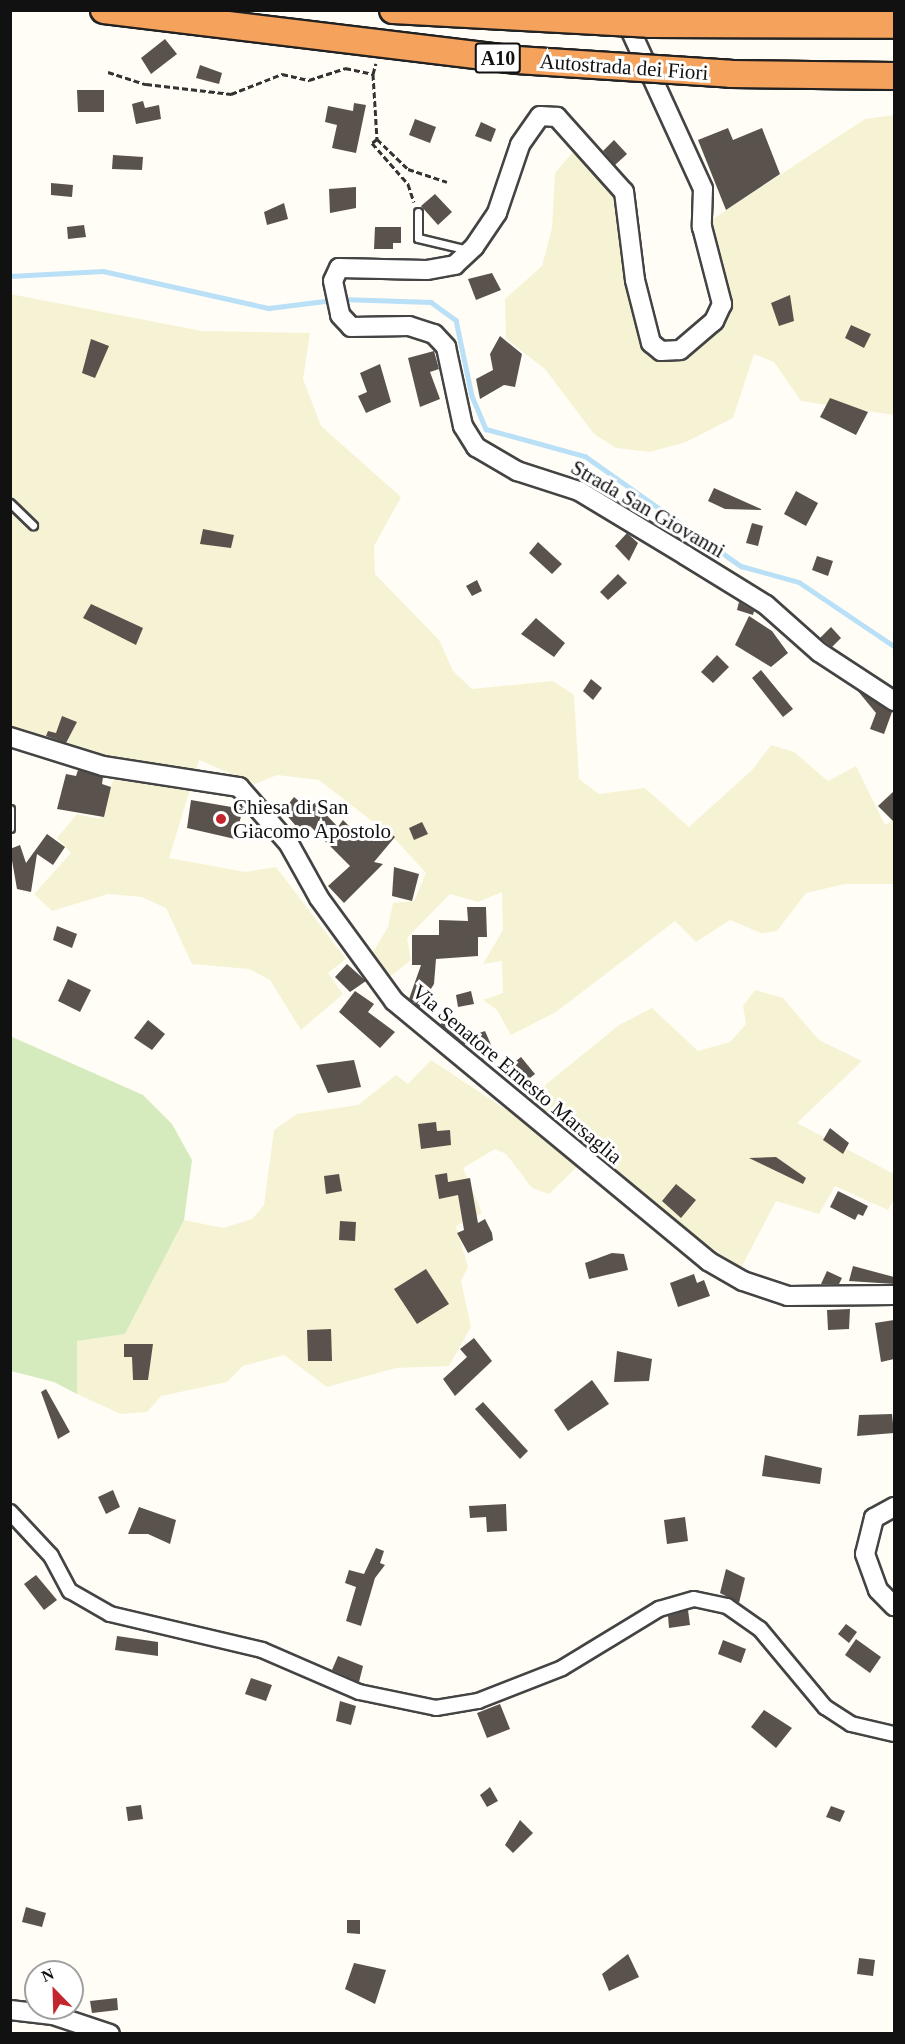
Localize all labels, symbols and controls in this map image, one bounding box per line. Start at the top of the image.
road number: A10 [474,41,522,75]
street label: Autostrada dei Fiori [539,49,709,85]
street label: Strada San Giovanni [566,455,730,563]
place label: Chiesa di San Giacomo Apostolo [233,794,392,844]
marker: Chiesa di San Giacomo Apostolo [214,812,228,826]
street label: Via Senatore Ernesto Marsaglia [407,979,627,1169]
north arrow [24,1960,84,2020]
text: N [39,1965,56,1985]

